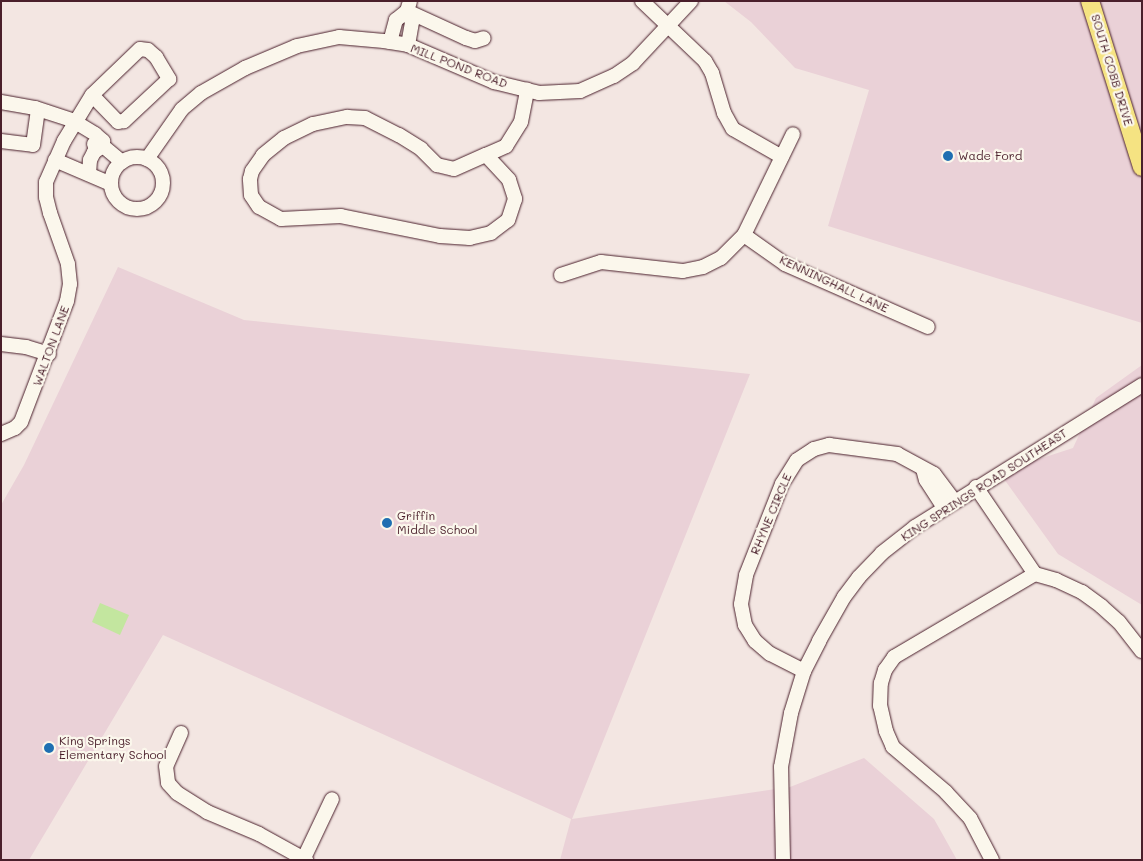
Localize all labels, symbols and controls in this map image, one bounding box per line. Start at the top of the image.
street label: SOUTH COBB DRIVE [1088,12,1136,128]
street label: MILL POND ROAD [408,41,510,91]
place label: Wade Ford [958,149,1022,163]
marker: Wade Ford [942,150,954,162]
street label: KENNINGHALL LANE [777,252,891,316]
street label: WALTON LANE [30,304,72,388]
street label: KING SPRINGS ROAD SOUTHEAST [898,426,1070,544]
street label: RHYNE CIRCLE [747,471,795,557]
place label: Griffin Middle School [397,509,478,537]
marker: Griffin Middle School [381,517,393,529]
place label: King Springs Elementary School [59,734,167,762]
marker: King Springs Elementary School [43,742,55,754]

